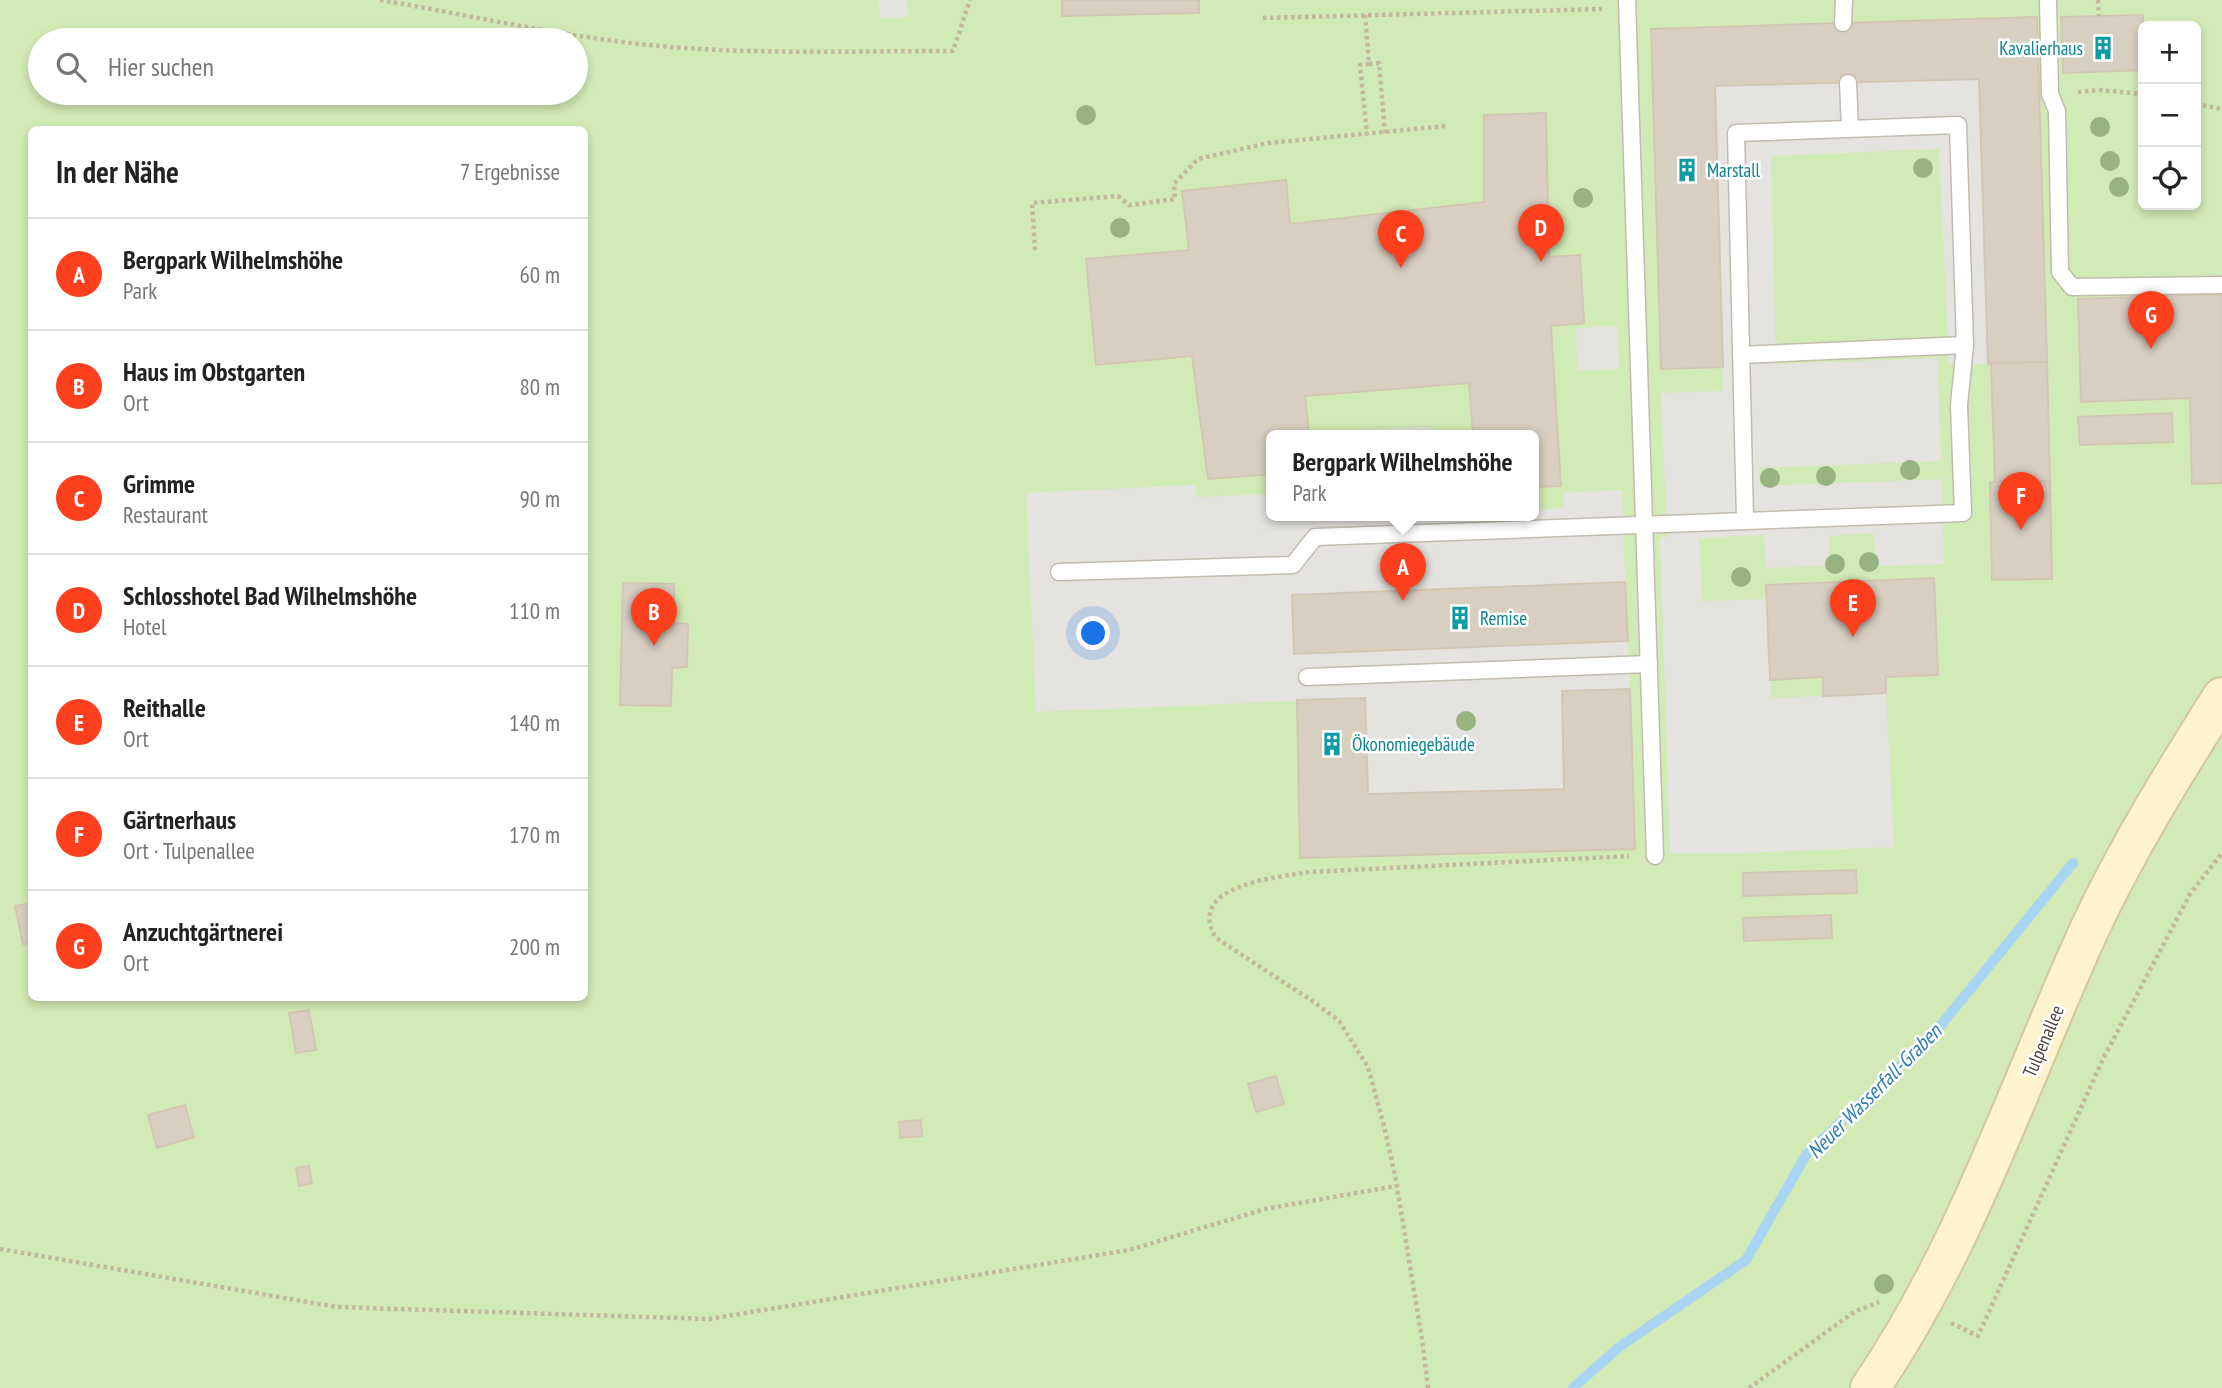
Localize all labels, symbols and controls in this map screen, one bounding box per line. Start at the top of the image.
map controls [2138,21,2201,210]
button: + [2138,21,2201,84]
search box [28,28,588,105]
building icon: Kavalierhaus [2089,34,2117,62]
place label: Kavalierhaus [1999,36,2083,60]
icon: search [52,48,90,86]
text: Hier suchen [108,50,214,83]
button: − [2138,84,2201,147]
button: locate [2138,147,2201,210]
text: In der Nähe [56,152,179,191]
building icon: Marstall [1673,156,1701,184]
text: 7 Ergebnisse [460,157,560,186]
place label: Marstall [1707,158,1761,182]
pin: D [1518,204,1564,262]
pin: C [1378,210,1424,268]
text: Bergpark Wilhelmshöhe [123,243,343,276]
text: A [73,260,85,289]
text: 60 m [519,260,560,289]
text: Park [123,276,157,305]
pin: G [2128,291,2174,349]
text: Haus im Obstgarten [123,355,305,388]
text: B [73,372,85,401]
text: 80 m [519,372,560,401]
text: Ort [123,388,149,417]
popup [1266,430,1539,521]
text: Bergpark Wilhelmshöhe [1292,445,1513,478]
text: Grimme [123,467,195,500]
pin: F [1998,472,2044,530]
text: Park [1292,478,1327,507]
text: C [74,484,84,513]
text: 90 m [519,484,560,513]
text: Restaurant [123,500,208,529]
pin: A [1380,543,1426,601]
text: Schlosshotel Bad Wilhelmshöhe [123,579,417,612]
pin: E [1830,579,1876,637]
pin: B [631,588,677,646]
text: D [73,596,85,625]
text: 110 m [509,596,560,625]
building icon: Remise [1446,604,1474,632]
place label: Remise [1480,606,1527,630]
text: Hotel [123,612,166,641]
your location [1076,616,1110,650]
text: Reithalle [123,691,206,724]
text: E [74,708,84,737]
text: 140 m [509,708,560,737]
text: Ort [123,724,149,753]
building icon: Ökonomiegebäude [1318,730,1346,758]
place label: Ökonomiegebäude [1352,732,1475,756]
text: Gärtnerhaus [123,803,236,836]
text: F [74,820,84,849]
text: 170 m [509,820,560,849]
text: Ort · Tulpenallee [123,836,255,865]
text: Anzuchtgärtnerei [123,915,283,948]
text: G [73,932,85,961]
text: 200 m [509,932,560,961]
text: Ort [123,948,149,977]
street label: Tulpenallee [2017,1001,2069,1081]
water label: Neuer Wasserfall-Graben [1801,1017,1948,1164]

